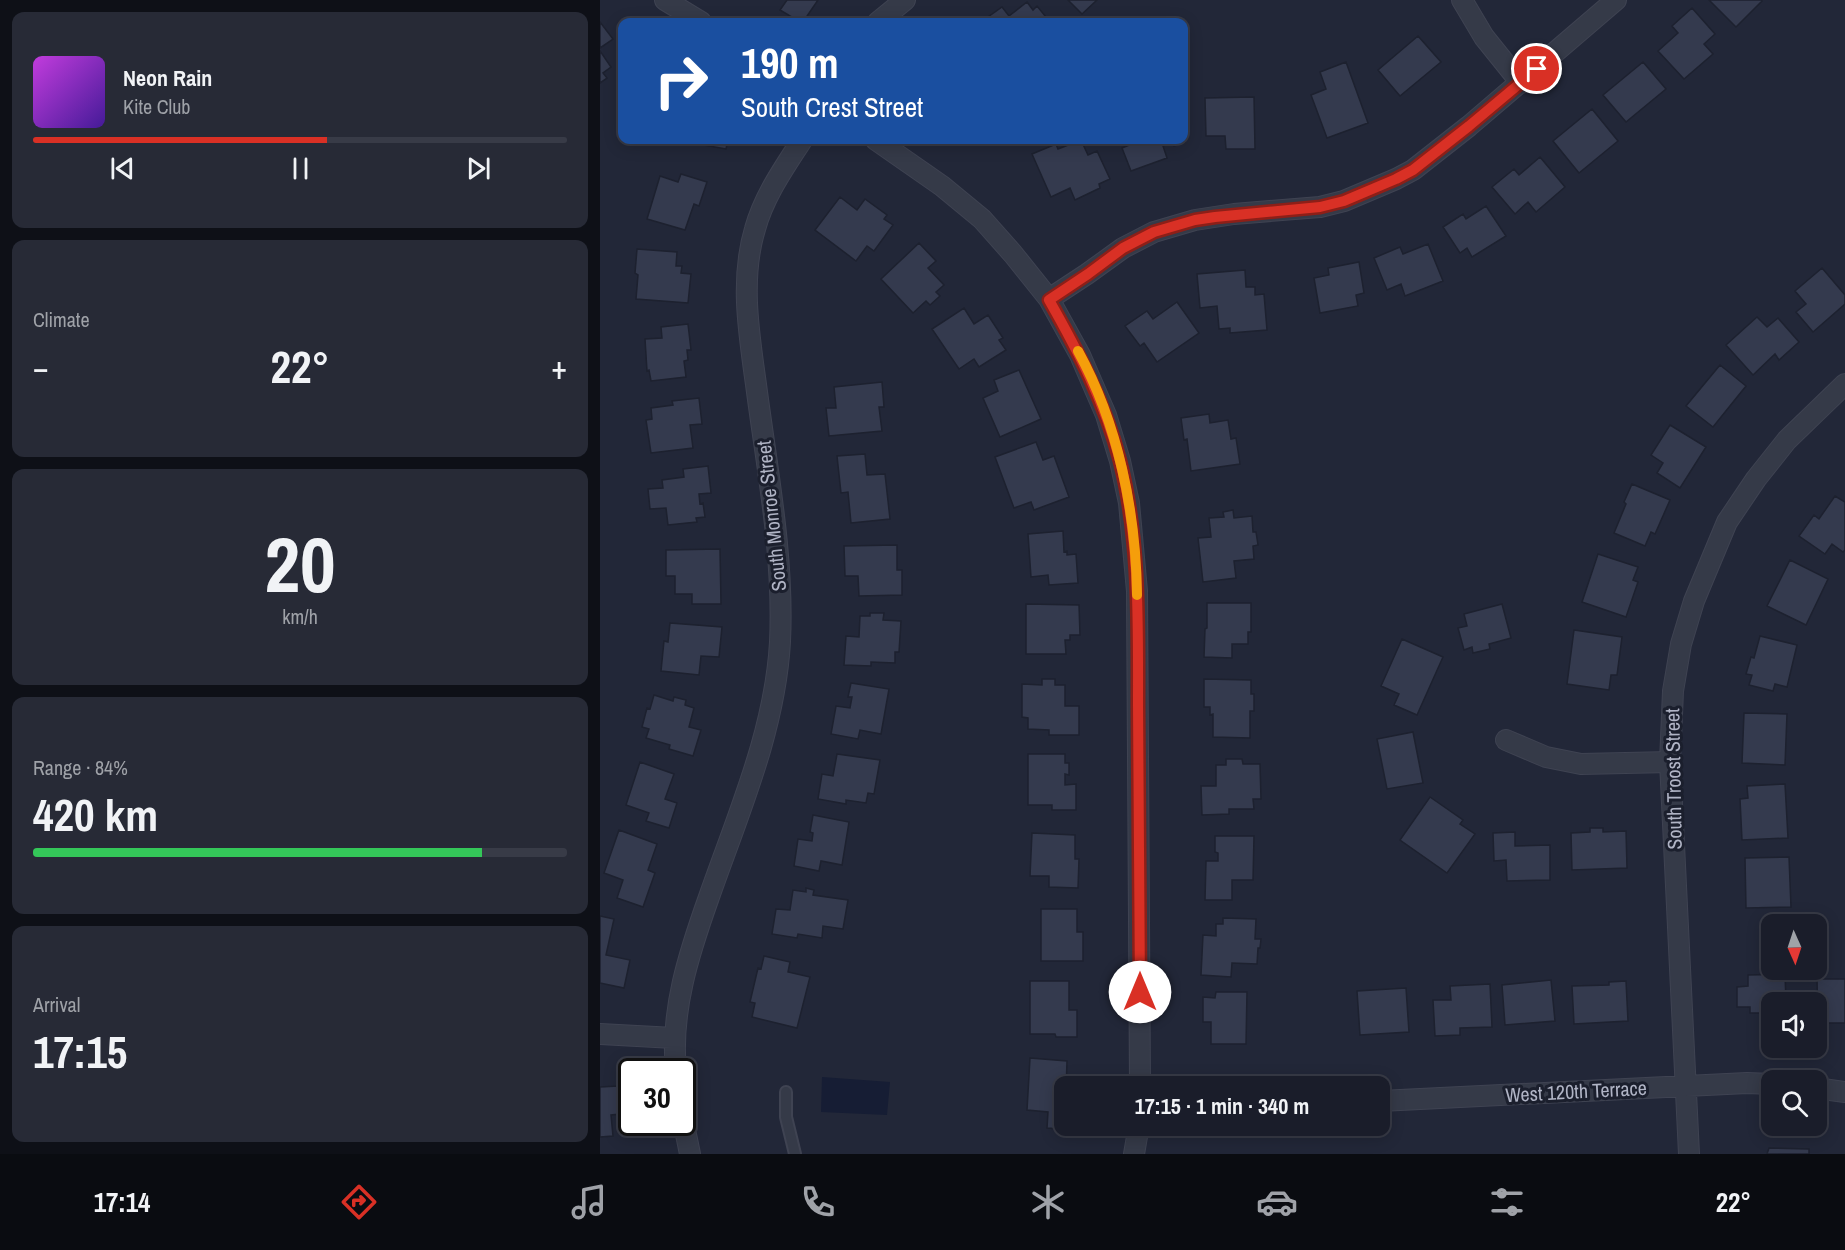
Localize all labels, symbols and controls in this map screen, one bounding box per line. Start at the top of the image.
text: 190 m [741,35,839,91]
icon: right [642,42,720,120]
pin [1511,43,1562,94]
icon: arrive [1520,52,1553,85]
text: Neon Rain [123,63,212,93]
text: South Crest Street [741,89,923,125]
text: Kite Club [123,93,190,120]
icon: previous [106,152,139,185]
icon: pause [284,152,317,185]
icon: next [462,152,495,185]
text: Climate [33,306,90,333]
text: 22° [270,336,330,397]
text: − [33,345,49,389]
text: + [551,345,567,389]
street label: South Monroe Street [750,439,792,593]
text: 20 [264,511,336,616]
text: km/h [282,603,318,630]
street label: South Troost Street [1658,708,1688,850]
text: Range · 84% [33,754,128,781]
text: 420 km [33,784,158,845]
north arrow [1761,914,1827,980]
map controls [1761,914,1827,1136]
position arrow [1108,960,1172,1024]
text: Arrival [33,991,80,1018]
button: sound [1761,992,1827,1058]
text: 17:15 [33,1021,127,1082]
speed limit sign: 30 [618,1058,696,1136]
button: search [1761,1070,1827,1136]
street label: West 120th Terrace [1505,1074,1647,1108]
text: 17:15 · 1 min · 340 m [1135,1091,1309,1121]
icon: directions [338,1181,380,1223]
icon: music [568,1181,610,1223]
icon: phone [797,1181,839,1223]
icon: climate [1027,1181,1069,1223]
icon: car [1256,1181,1298,1223]
icon: filters [1486,1181,1528,1223]
text: 17:14 [94,1184,150,1220]
text: 22° [1716,1184,1751,1220]

